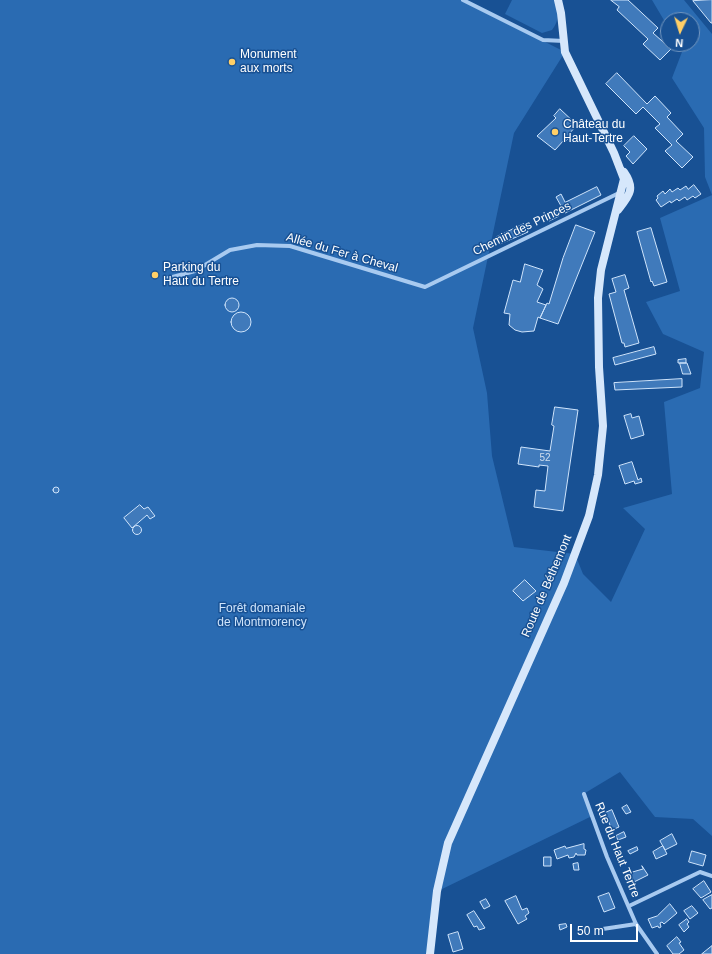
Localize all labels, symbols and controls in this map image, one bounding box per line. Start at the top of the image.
north arrow [660,12,700,52]
text: N [675,37,684,49]
place label: Monument aux morts [240,48,297,76]
marker: Monument aux morts [227,57,237,67]
place label: Château du Haut-Tertre [563,118,625,146]
marker: Château du Haut-Tertre [550,127,560,137]
street label: Chemin des Princes [471,199,573,259]
street label: Allée du Fer à Cheval [285,230,399,276]
place label: Parking du Haut du Tertre [163,261,239,289]
marker: Parking du Haut du Tertre [150,270,160,280]
house number: 52 [539,452,551,464]
street label: Route de Béthemont [519,533,575,639]
park label: Forêt domaniale de Montmorency [217,602,307,630]
street label: Rue du Haut Tertre [591,800,643,900]
scale bar [572,916,640,942]
text: 50 m [577,924,604,938]

